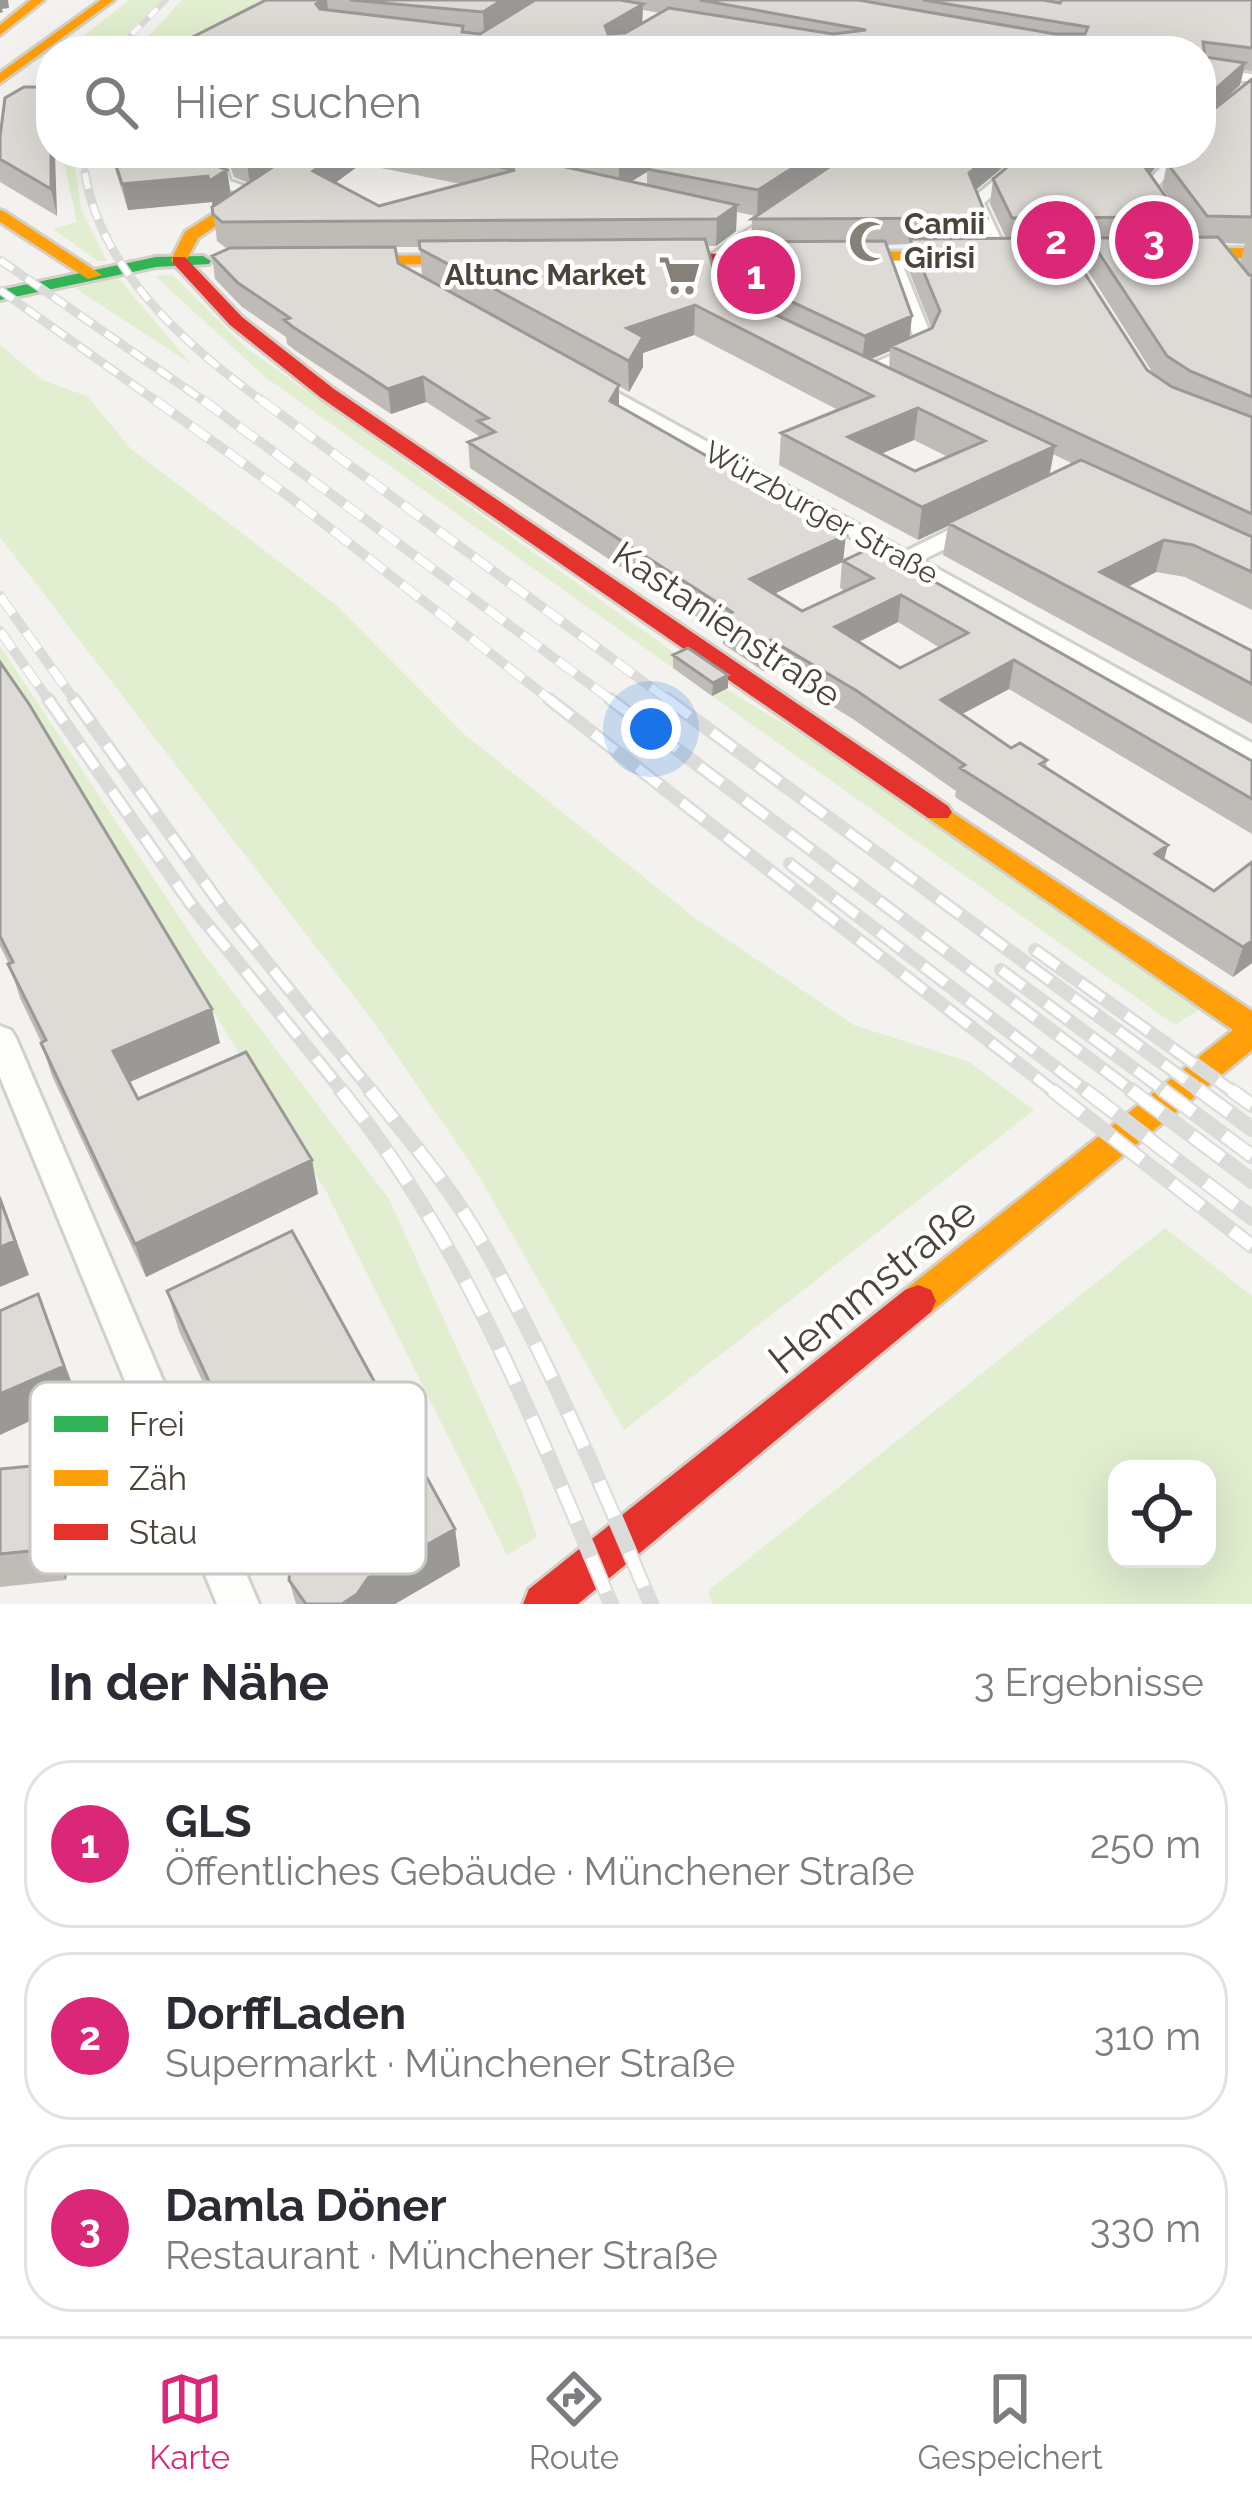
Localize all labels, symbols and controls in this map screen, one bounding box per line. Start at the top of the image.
search box [36,36,1216,168]
icon: search [78,69,144,135]
text: Hier suchen [174,76,422,129]
pin: 2 [1017,195,1095,285]
pin: 3 [1115,195,1193,285]
place label: Camii Girisi [904,206,985,275]
mosque icon: Camii Girisi [847,218,893,264]
pin: 1 [717,230,795,320]
supermarket icon: Altunc Market [657,252,703,298]
place label: Altunc Market [444,257,646,292]
street label: Würzburger Straße [698,434,944,591]
street label: Kastanienstraße [605,532,849,716]
your location [621,699,681,759]
street label: Hemmstraße [759,1187,986,1384]
legend [30,1382,426,1574]
text: Frei [129,1405,185,1444]
text: Zäh [129,1459,187,1498]
map controls [1108,1460,1216,1568]
button: locate [1108,1460,1216,1568]
text: Stau [129,1513,197,1552]
text: In der Nähe [48,1652,329,1712]
text: 3 Ergebnisse [974,1659,1204,1705]
text: GLS [165,1795,252,1848]
text: 1 [80,1821,100,1867]
text: 250 m [1090,1821,1201,1867]
text: Öffentliches Gebäude · Münchener Straße [165,1848,915,1894]
text: DorffLaden [165,1987,406,2040]
text: 2 [79,2013,101,2059]
text: 310 m [1094,2013,1201,2059]
text: Supermarkt · Münchener Straße [165,2040,735,2086]
text: Damla Döner [165,2179,447,2232]
text: 3 [79,2205,101,2251]
text: 330 m [1090,2205,1201,2251]
text: Restaurant · Münchener Straße [165,2232,718,2278]
tab: Karte [149,2366,230,2477]
tab: Route [529,2366,619,2477]
tab: Gespeichert [918,2366,1103,2477]

